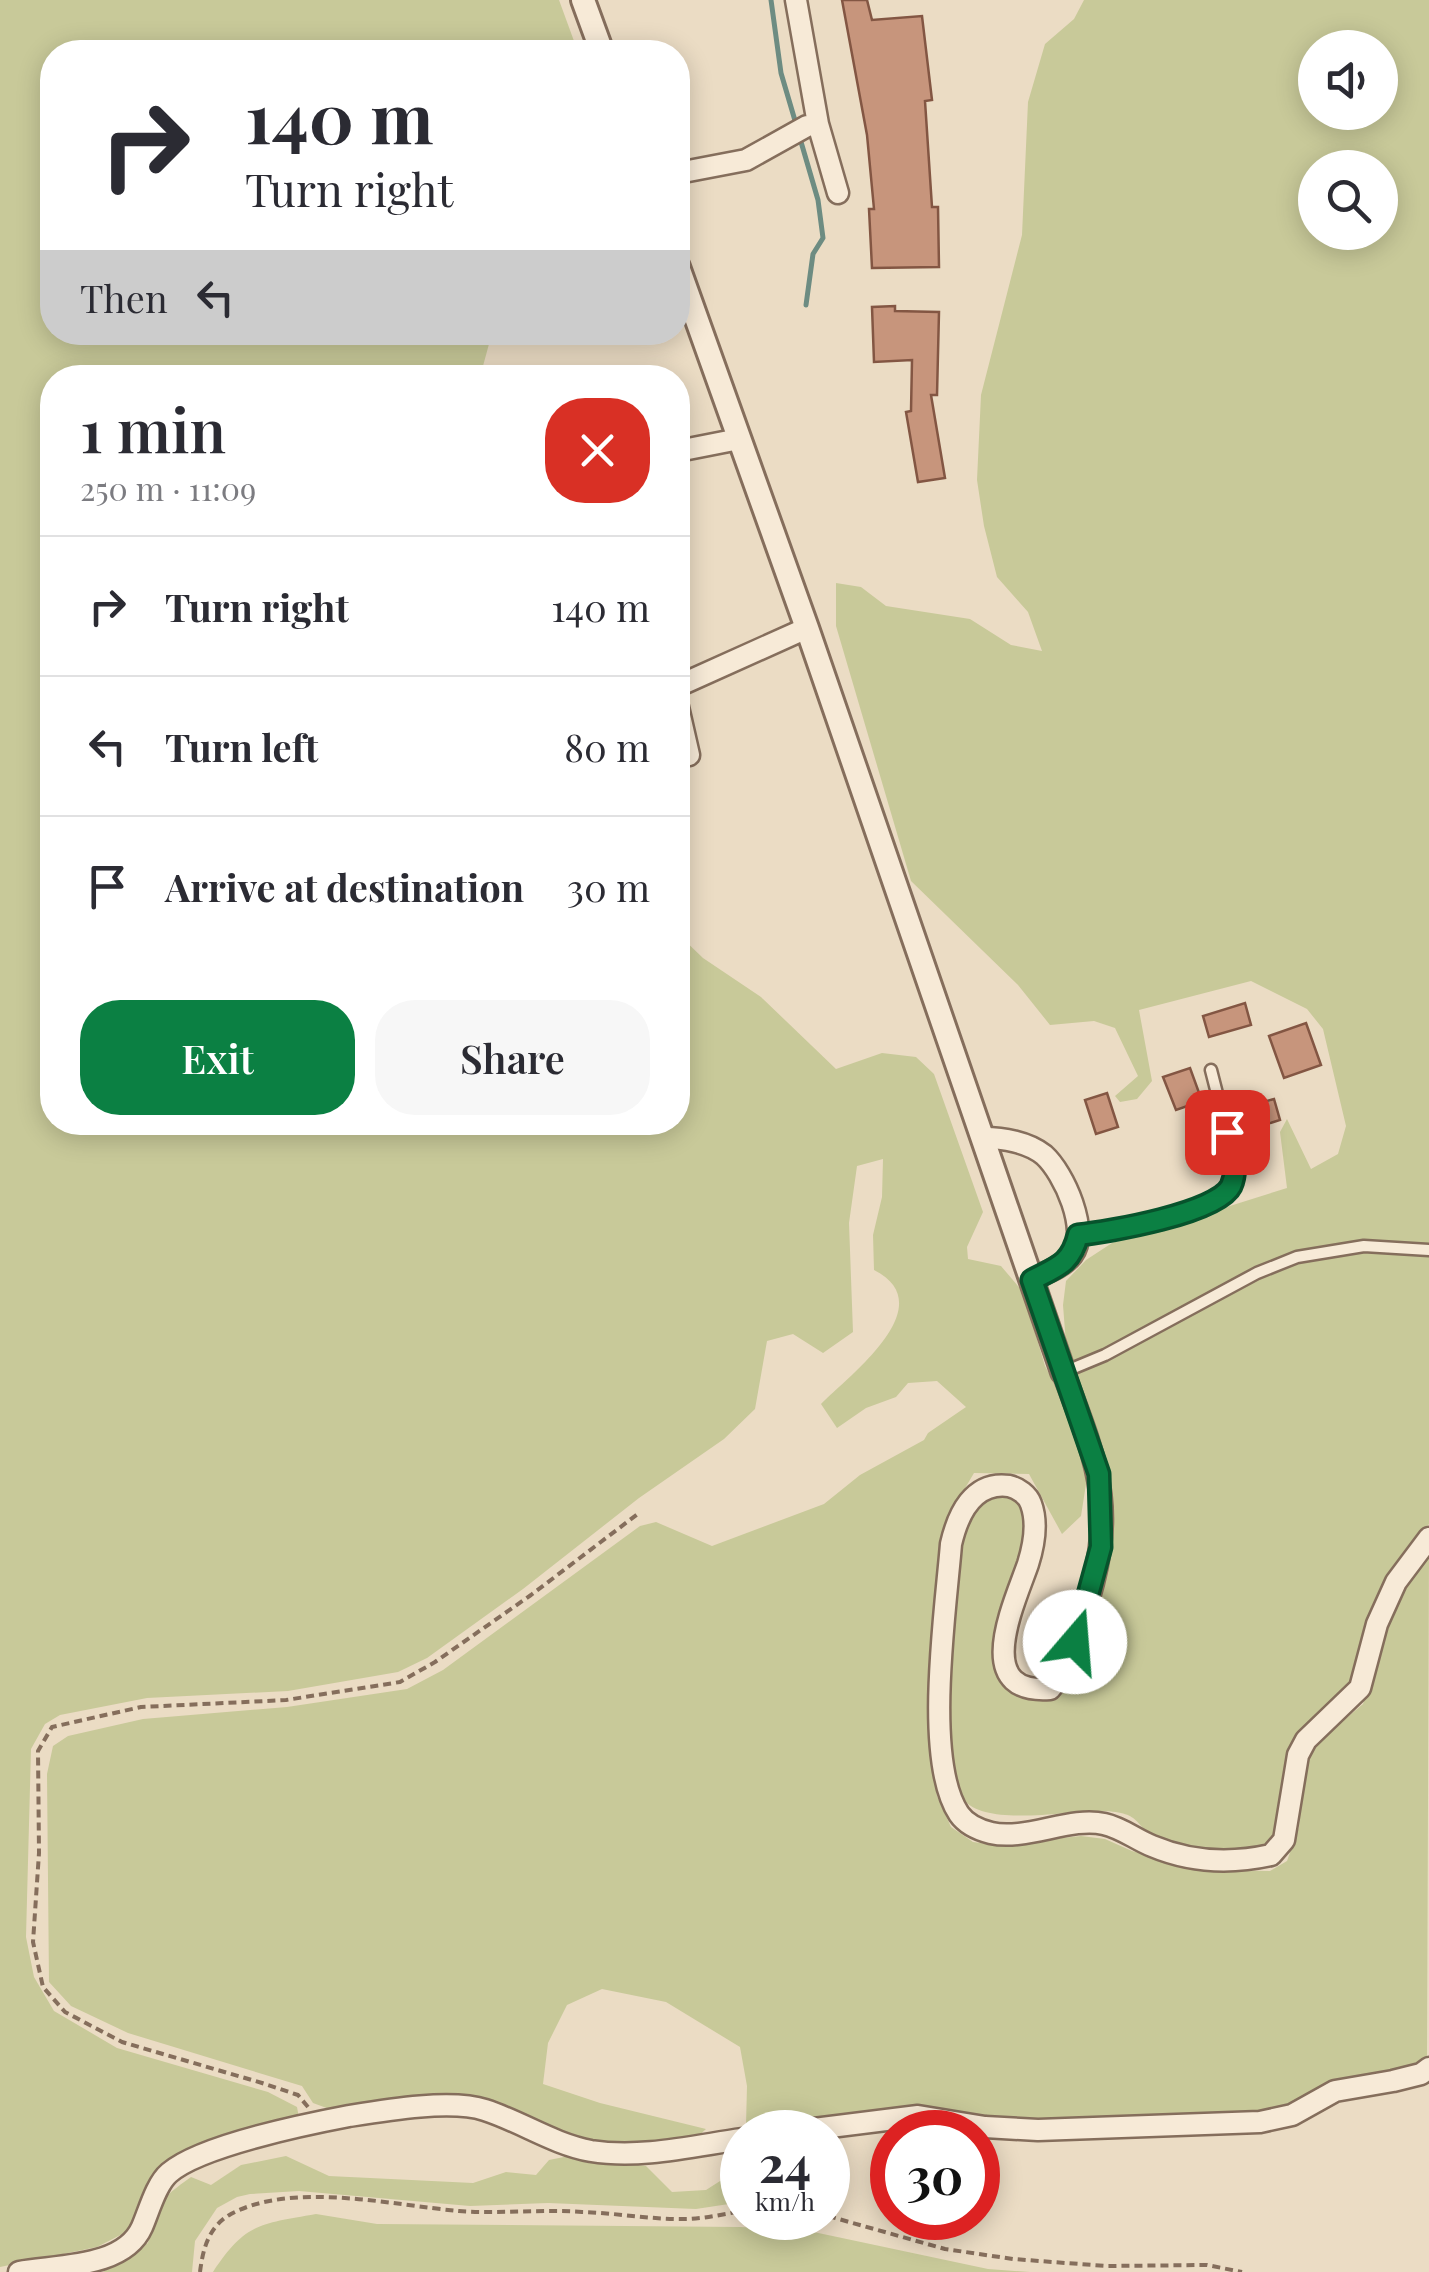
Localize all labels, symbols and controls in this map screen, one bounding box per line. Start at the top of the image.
map controls [1298,30,1398,250]
button: sound [1298,30,1398,130]
text: 140 m [245,68,434,162]
icon: right [80,80,210,210]
button: search [1298,150,1398,250]
text: Turn right [245,158,453,218]
icon: left [188,270,243,325]
text: Then [80,272,168,323]
text: 1 min [80,388,226,468]
button: close [545,398,650,503]
text: 250 m · 11:09 [80,466,256,509]
icon: right [80,579,135,634]
text: Turn right [165,581,349,632]
text: 140 m [551,581,650,632]
icon: left [80,719,135,774]
text: Turn left [165,721,318,772]
text: 80 m [564,721,650,772]
icon: arrive [80,859,135,914]
text: Arrive at destination [165,861,524,912]
text: 30 m [567,861,650,912]
button: Exit [80,1000,355,1115]
button: Share [375,1000,650,1115]
pin [1185,1090,1270,1175]
icon: arrive [1200,1105,1255,1160]
position arrow [1023,1590,1127,1694]
speed limit sign: 30 [870,2110,1000,2240]
text: 24 [759,2129,811,2196]
text: km/h [755,2184,815,2217]

